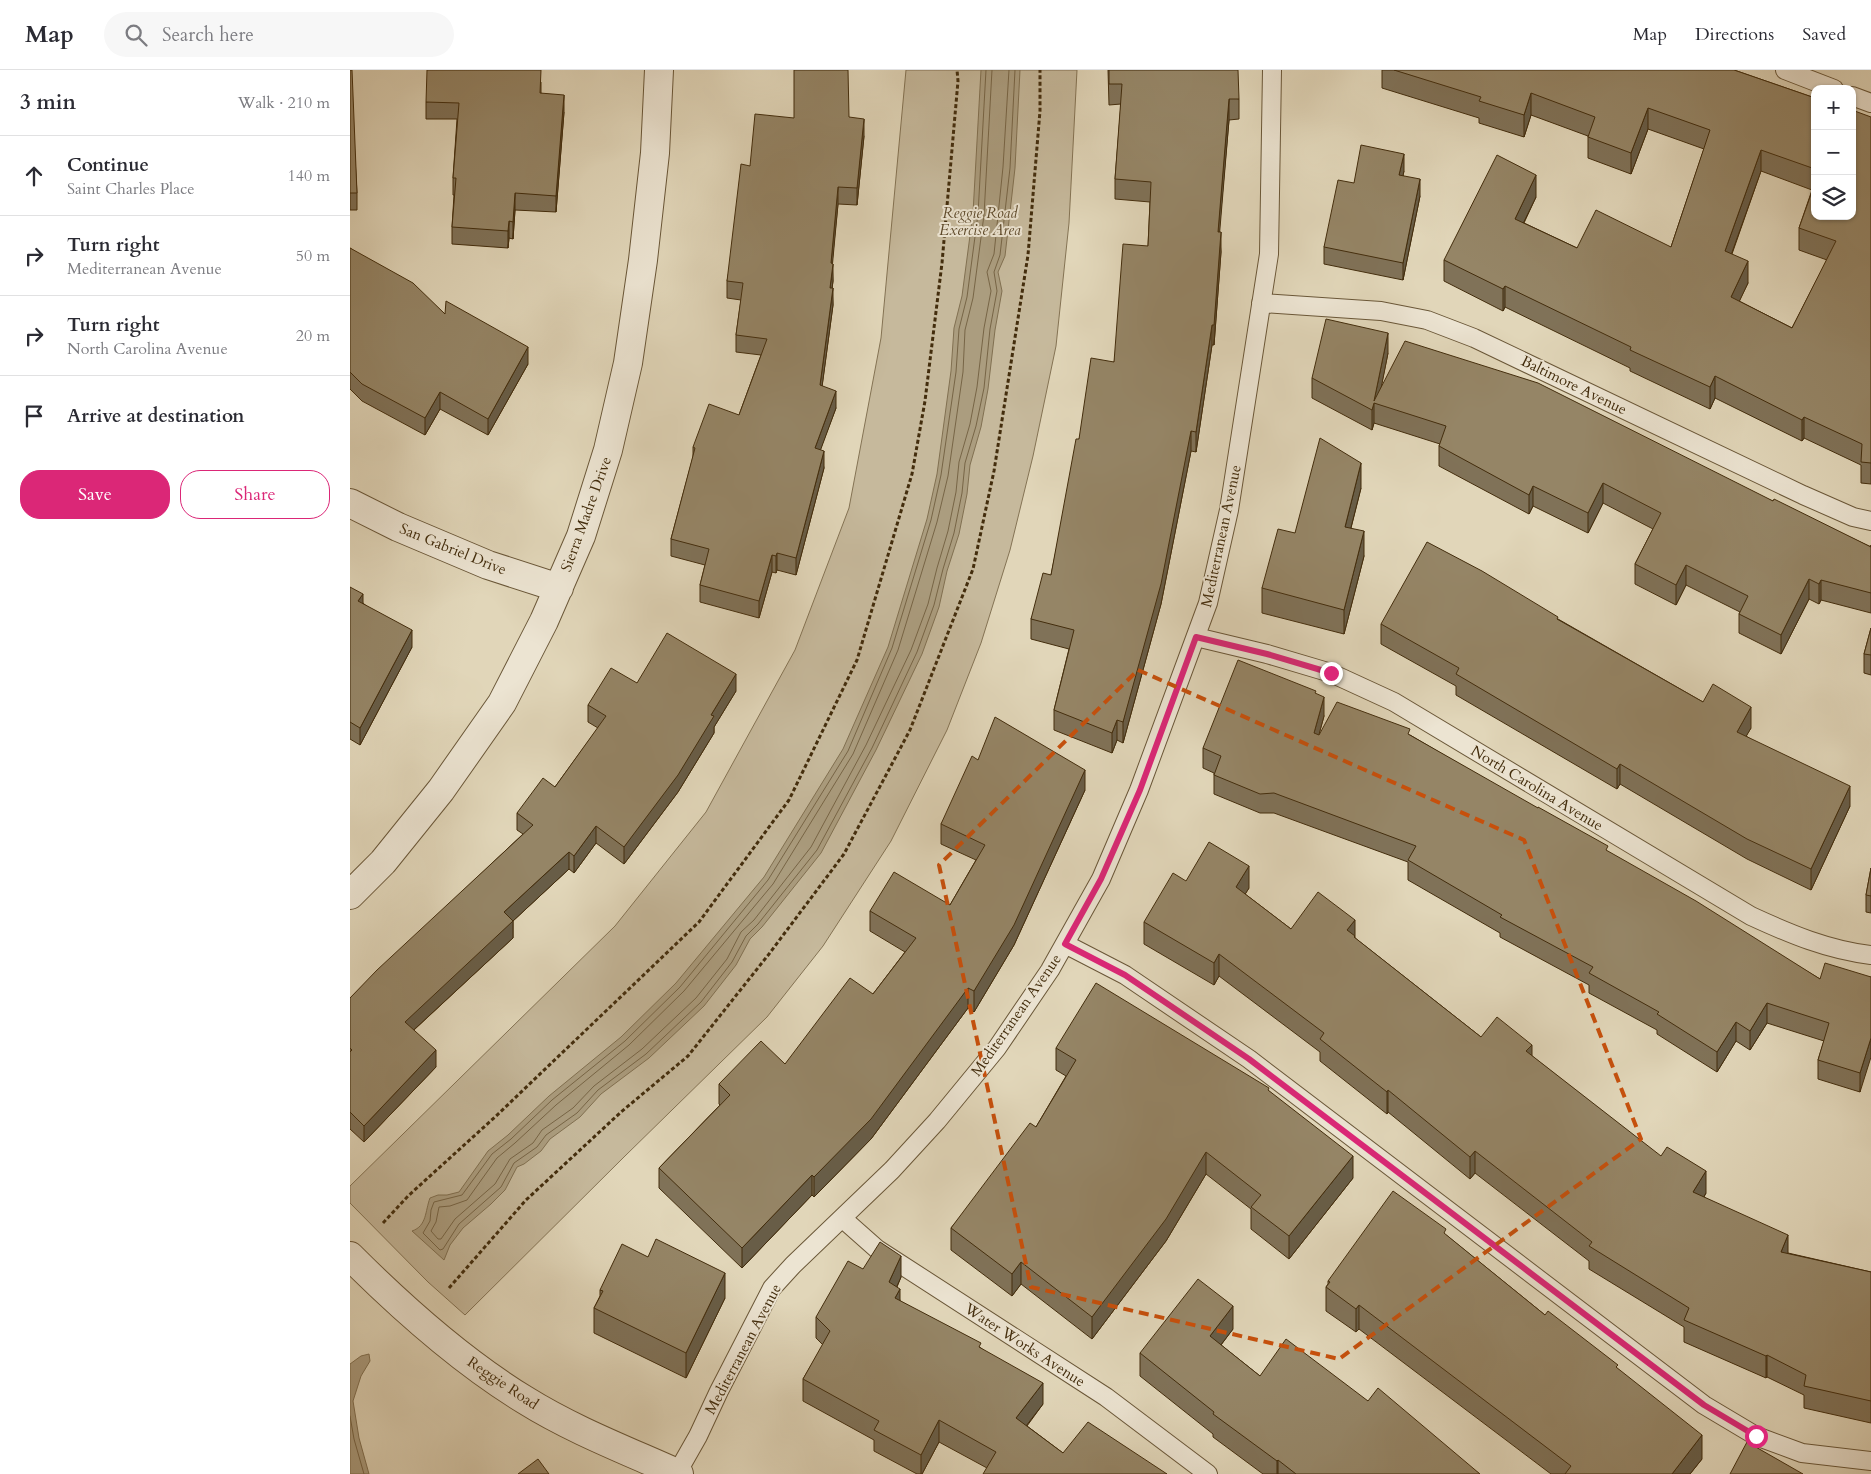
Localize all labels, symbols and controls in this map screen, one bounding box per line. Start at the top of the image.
search box [104,12,454,57]
text: Map [25,18,74,51]
icon: search [122,21,150,49]
text: Search here [162,22,254,48]
text: Map [1633,22,1667,47]
text: Directions [1695,22,1774,47]
text: Saved [1802,22,1846,47]
map controls [1811,85,1856,220]
button: + [1811,85,1856,130]
text: 3 min [20,88,76,117]
text: Walk · 210 m [238,92,330,114]
button: − [1811,130,1856,175]
text: Continue [67,152,149,178]
icon: ahead [20,162,48,190]
text: 140 m [288,165,330,187]
button: layers [1811,175,1856,220]
text: Saint Charles Place [67,178,195,200]
park label: Reggie Road Exercise Area [939,203,1021,240]
text: Turn right [67,232,159,258]
icon: right [20,242,48,270]
text: 50 m [296,245,330,267]
text: Mediterranean Avenue [67,258,222,280]
text: Turn right [67,312,159,338]
icon: right [20,322,48,350]
text: 20 m [296,325,330,347]
text: North Carolina Avenue [67,338,228,360]
street label: Baltimore Avenue [1518,351,1630,419]
icon: arrive [20,402,48,430]
text: Arrive at destination [67,403,244,429]
street label: Sierra Madre Drive [556,453,616,574]
street label: Mediterranean Avenue [1196,463,1246,609]
button: Save [20,470,170,519]
button: Share [180,470,330,519]
street label: San Gabriel Drive [397,518,510,580]
route end [1320,662,1343,685]
street label: North Carolina Avenue [1467,741,1607,835]
street label: Mediterranean Avenue [966,950,1066,1080]
street label: Mediterranean Avenue [700,1280,786,1418]
street label: Water Works Avenue [960,1298,1089,1392]
street label: Reggie Road [463,1352,543,1414]
route start [1745,1425,1768,1448]

